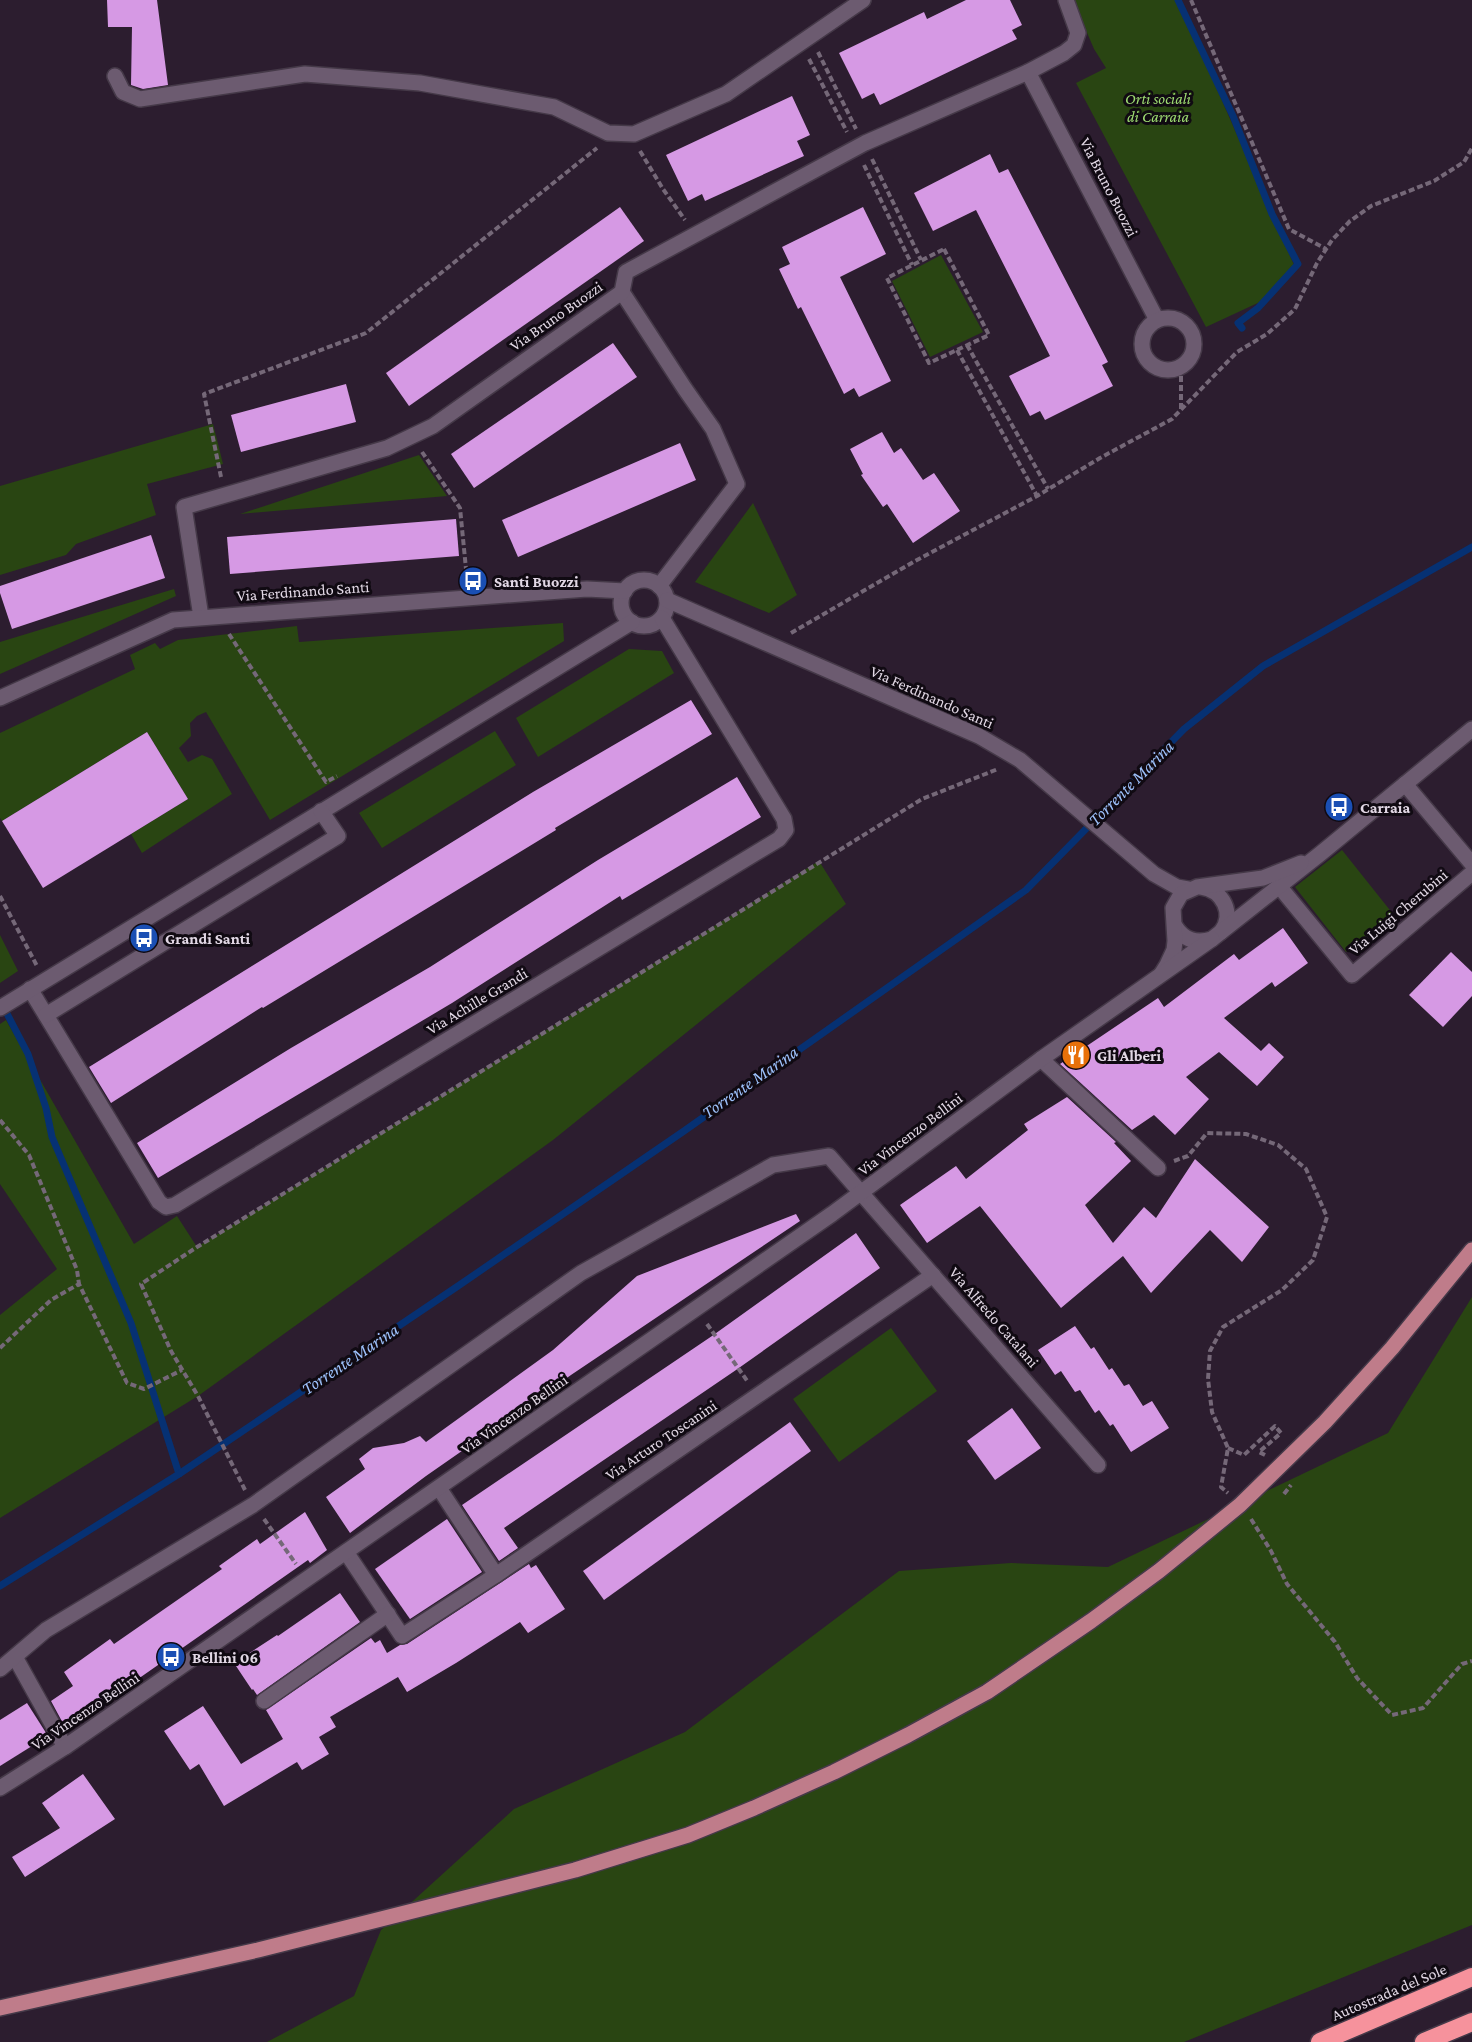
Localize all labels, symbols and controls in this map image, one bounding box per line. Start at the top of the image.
park label: Orti sociali di Carraia [1125,90,1192,125]
street label: Via Bruno Buozzi [1077,135,1141,239]
street label: Via Bruno Buozzi [507,278,605,354]
bus stop icon: Santi Buozzi [457,565,489,597]
place label: Santi Buozzi [494,573,579,590]
street label: Via Ferdinando Santi [236,578,370,604]
street label: Via Ferdinando Santi [868,662,996,732]
water label: Torrente Marina [1084,736,1178,830]
bus stop icon: Carraia [1323,791,1355,823]
place label: Carraia [1360,799,1410,816]
street label: Via Luigi Cherubini [1345,866,1451,959]
bus stop icon: Grandi Santi [128,922,160,954]
place label: Grandi Santi [165,930,251,947]
street label: Via Achille Grandi [424,964,530,1038]
restaurant icon: Gli Alberi [1060,1039,1092,1071]
water label: Torrente Marina [698,1041,802,1122]
place label: Gli Alberi [1097,1047,1161,1064]
street label: Via Vincenzo Bellini [854,1089,966,1179]
street label: Via Alfredo Catalani [946,1263,1042,1371]
water label: Torrente Marina [298,1319,403,1399]
street label: Via Vincenzo Bellini [457,1371,571,1457]
street label: Via Arturo Toscanini [602,1397,720,1483]
bus stop icon: Bellini 06 [155,1641,187,1673]
place label: Bellini 06 [192,1649,258,1666]
street label: Via Vincenzo Bellini [28,1669,142,1753]
street label: Autostrada del Sole [1329,1960,1449,2024]

